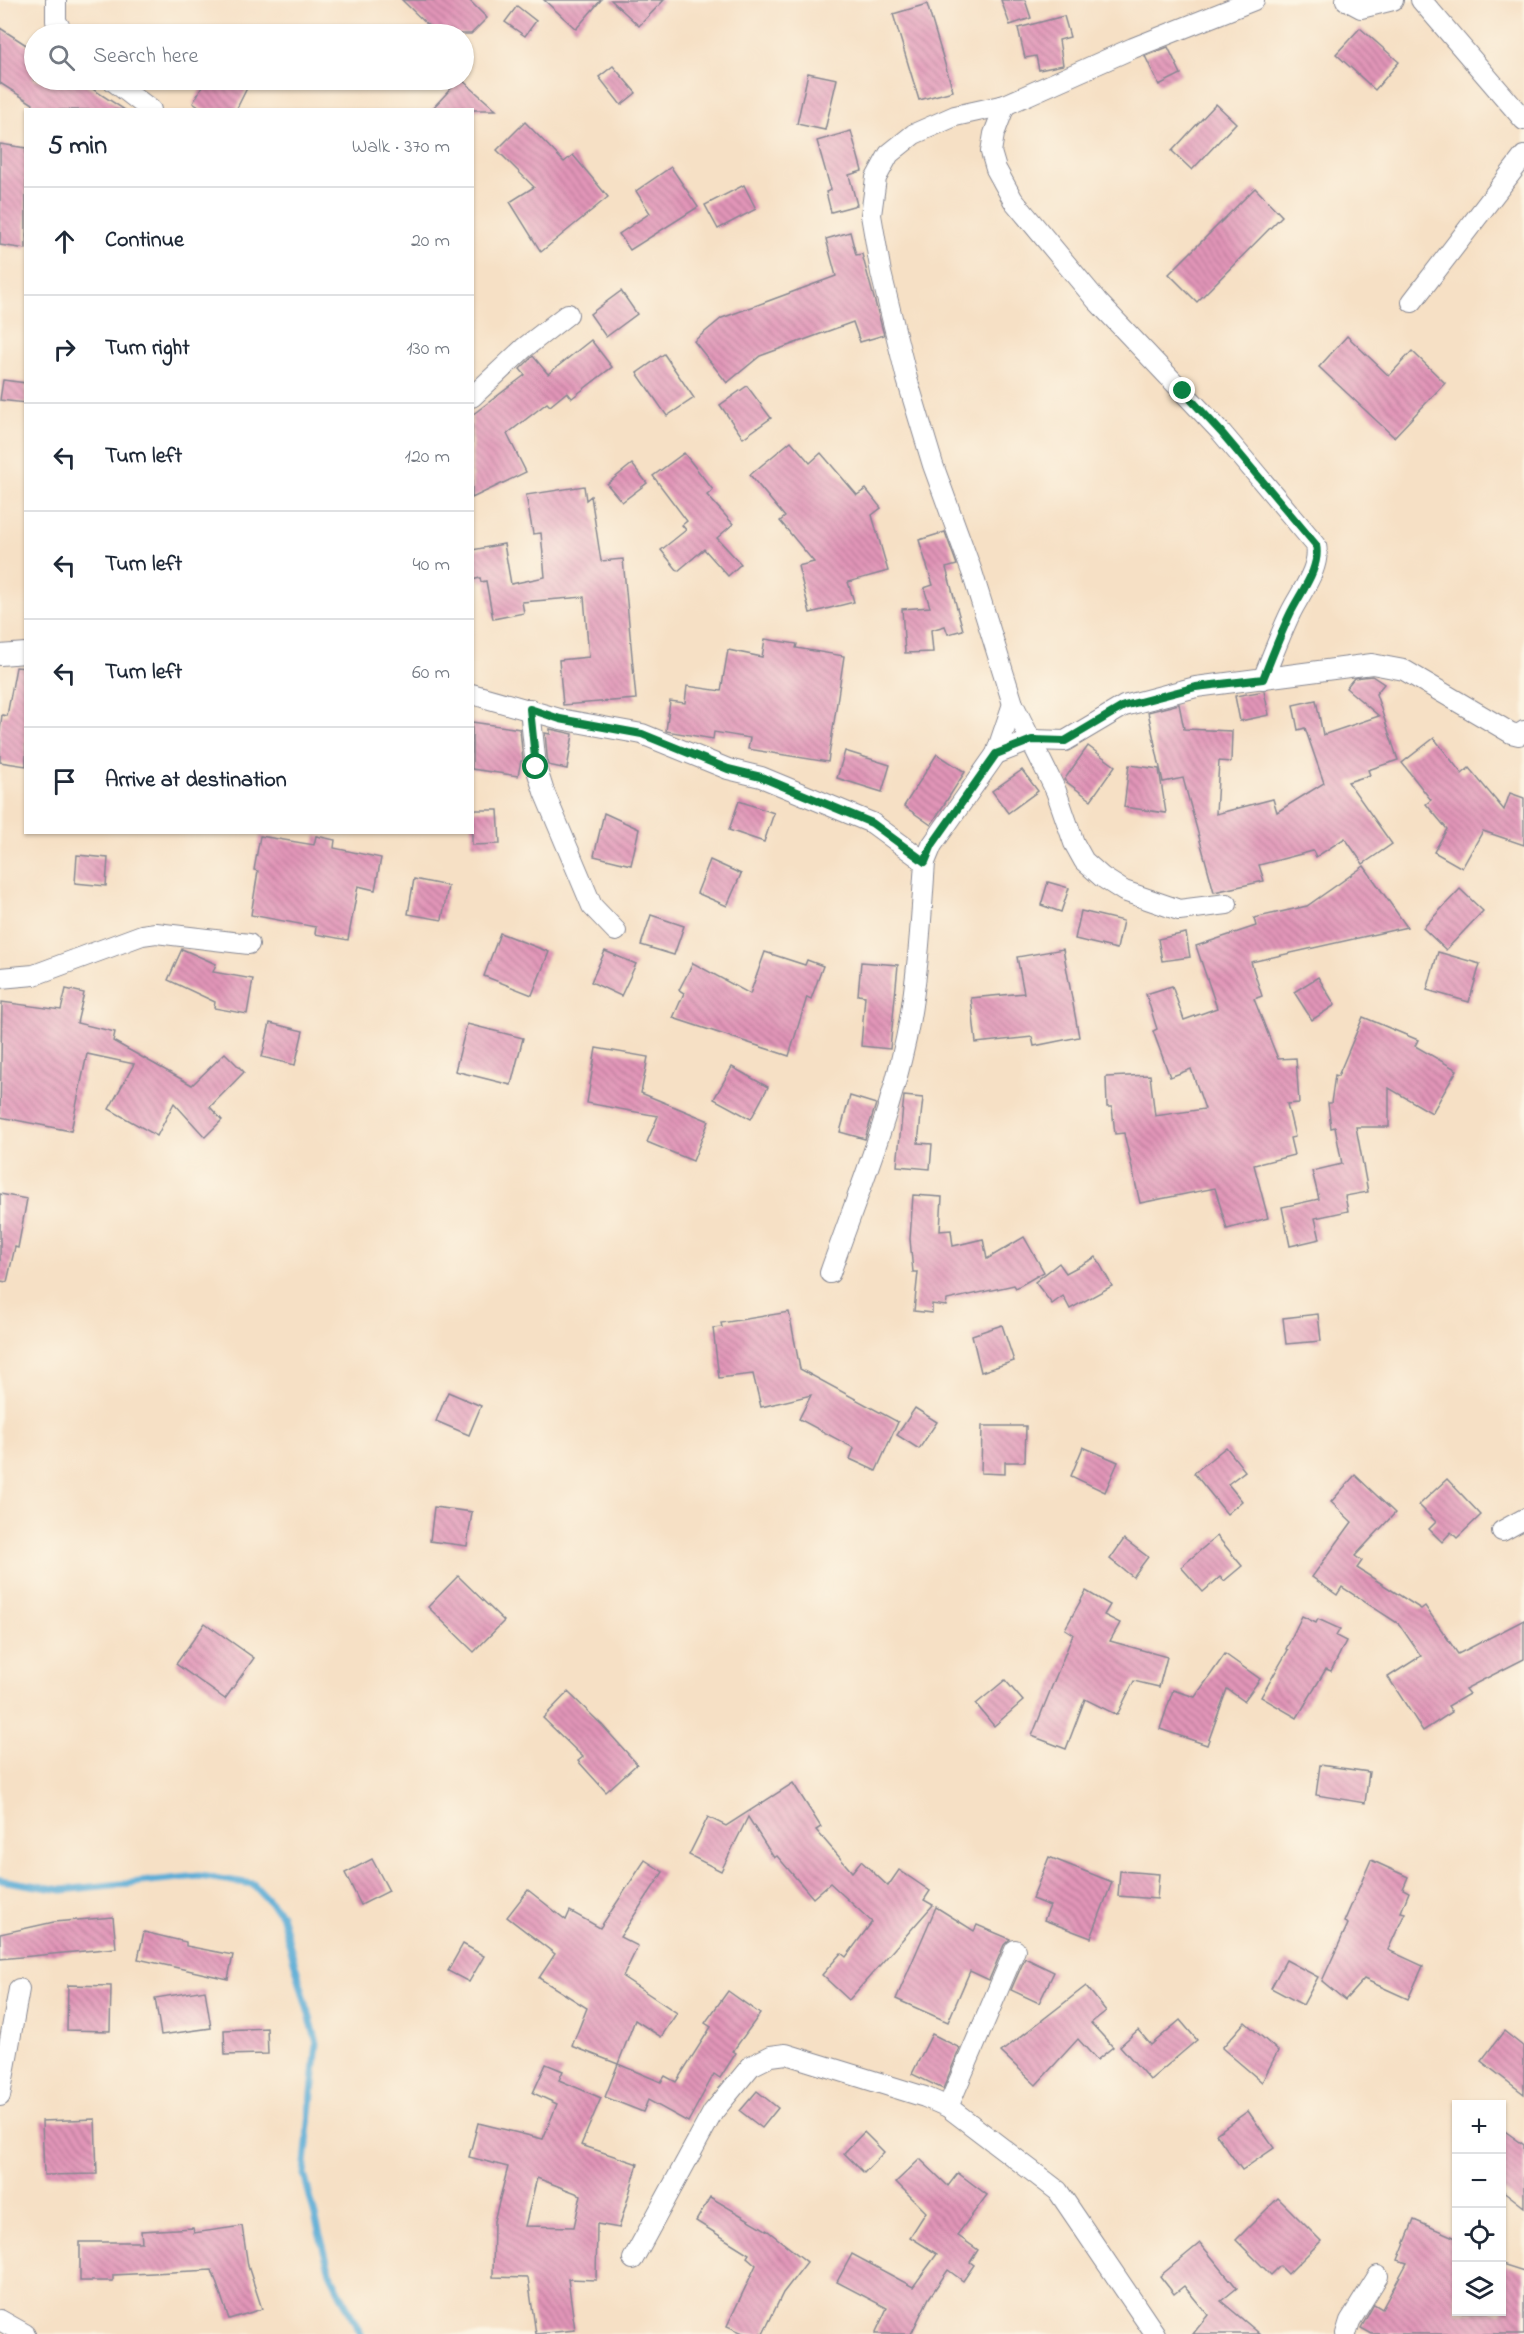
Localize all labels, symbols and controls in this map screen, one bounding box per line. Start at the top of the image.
search box [24,24,474,90]
icon: search [45,41,78,74]
text: Search here [93,41,198,73]
text: 5 min [48,128,107,166]
text: Walk · 370 m [352,133,450,162]
icon: ahead [48,225,81,258]
text: Continue [105,225,184,257]
text: 20 m [411,227,450,256]
icon: right [48,333,81,366]
text: Turn right [105,333,190,365]
text: 130 m [406,335,450,364]
route end [1169,377,1195,403]
icon: left [48,441,81,474]
text: Turn left [105,441,182,473]
text: 120 m [405,443,450,472]
icon: left [48,549,81,582]
text: Turn left [105,549,182,581]
text: 40 m [413,551,450,580]
icon: left [48,657,81,690]
text: Turn left [105,657,182,689]
text: 60 m [412,659,450,688]
route start [522,753,548,779]
icon: arrive [48,765,81,798]
text: Arrive at destination [105,765,287,797]
map controls [1452,2100,1506,2316]
button: + [1452,2100,1506,2154]
button: − [1452,2154,1506,2208]
button: locate [1452,2208,1506,2262]
button: layers [1452,2262,1506,2316]

